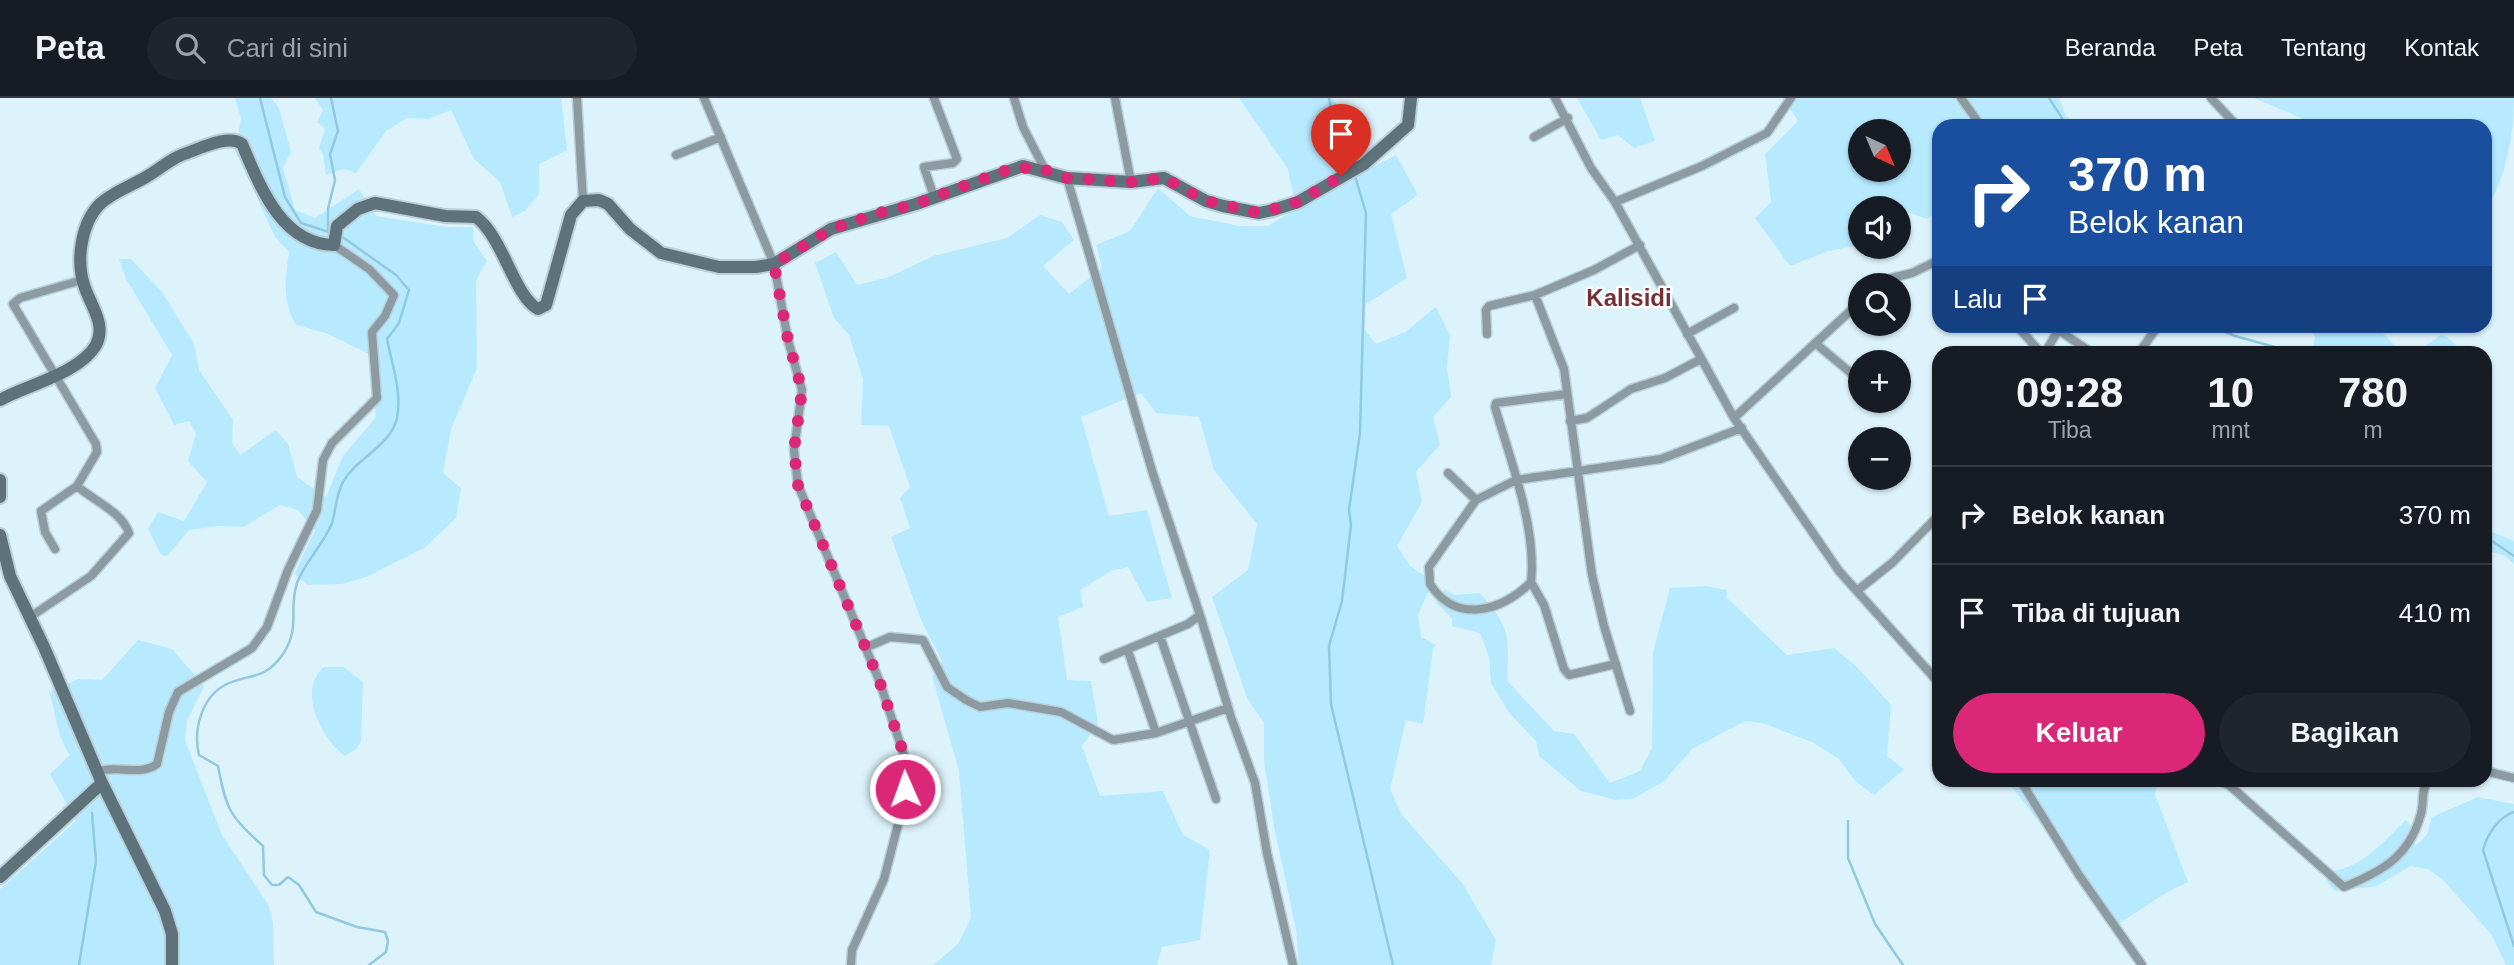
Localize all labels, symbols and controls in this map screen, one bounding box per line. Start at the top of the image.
search box [147,17,637,80]
text: Peta [35,29,105,66]
icon: search [171,29,209,67]
text: Cari di sini [227,33,348,63]
text: Beranda [2065,34,2156,61]
text: Peta [2194,34,2243,61]
text: Tentang [2281,34,2366,61]
text: Kontak [2404,34,2479,61]
pin [1311,104,1371,176]
icon: arrive [1322,115,1360,153]
north arrow [1848,119,1911,182]
map controls [1848,119,1911,490]
icon: right [1953,147,2044,238]
text: 370 m [2068,147,2207,201]
button: sound [1848,196,1911,259]
text: Belok kanan [2068,204,2244,240]
button: search [1848,273,1911,336]
icon: arrive [2016,280,2054,318]
district label: Kalisidi [1586,284,1672,311]
text: Lalu [1953,284,2002,314]
button: + [1848,350,1911,413]
text: 09:28 [2016,369,2123,416]
text: 10 [2207,369,2254,416]
text: 780 [2338,369,2408,416]
text: Tiba [2048,417,2092,443]
text: mnt [2211,417,2250,443]
text: m [2363,417,2383,443]
button: − [1848,427,1911,490]
icon: right [1953,496,1991,534]
text: Belok kanan [2012,500,2165,530]
text: 370 m [2399,500,2471,530]
icon: arrive [1953,594,1991,632]
text: Tiba di tujuan [2012,598,2181,628]
text: 410 m [2399,598,2471,628]
button: Keluar [1953,693,2205,773]
button: Bagikan [2219,693,2471,773]
position arrow [868,752,942,826]

